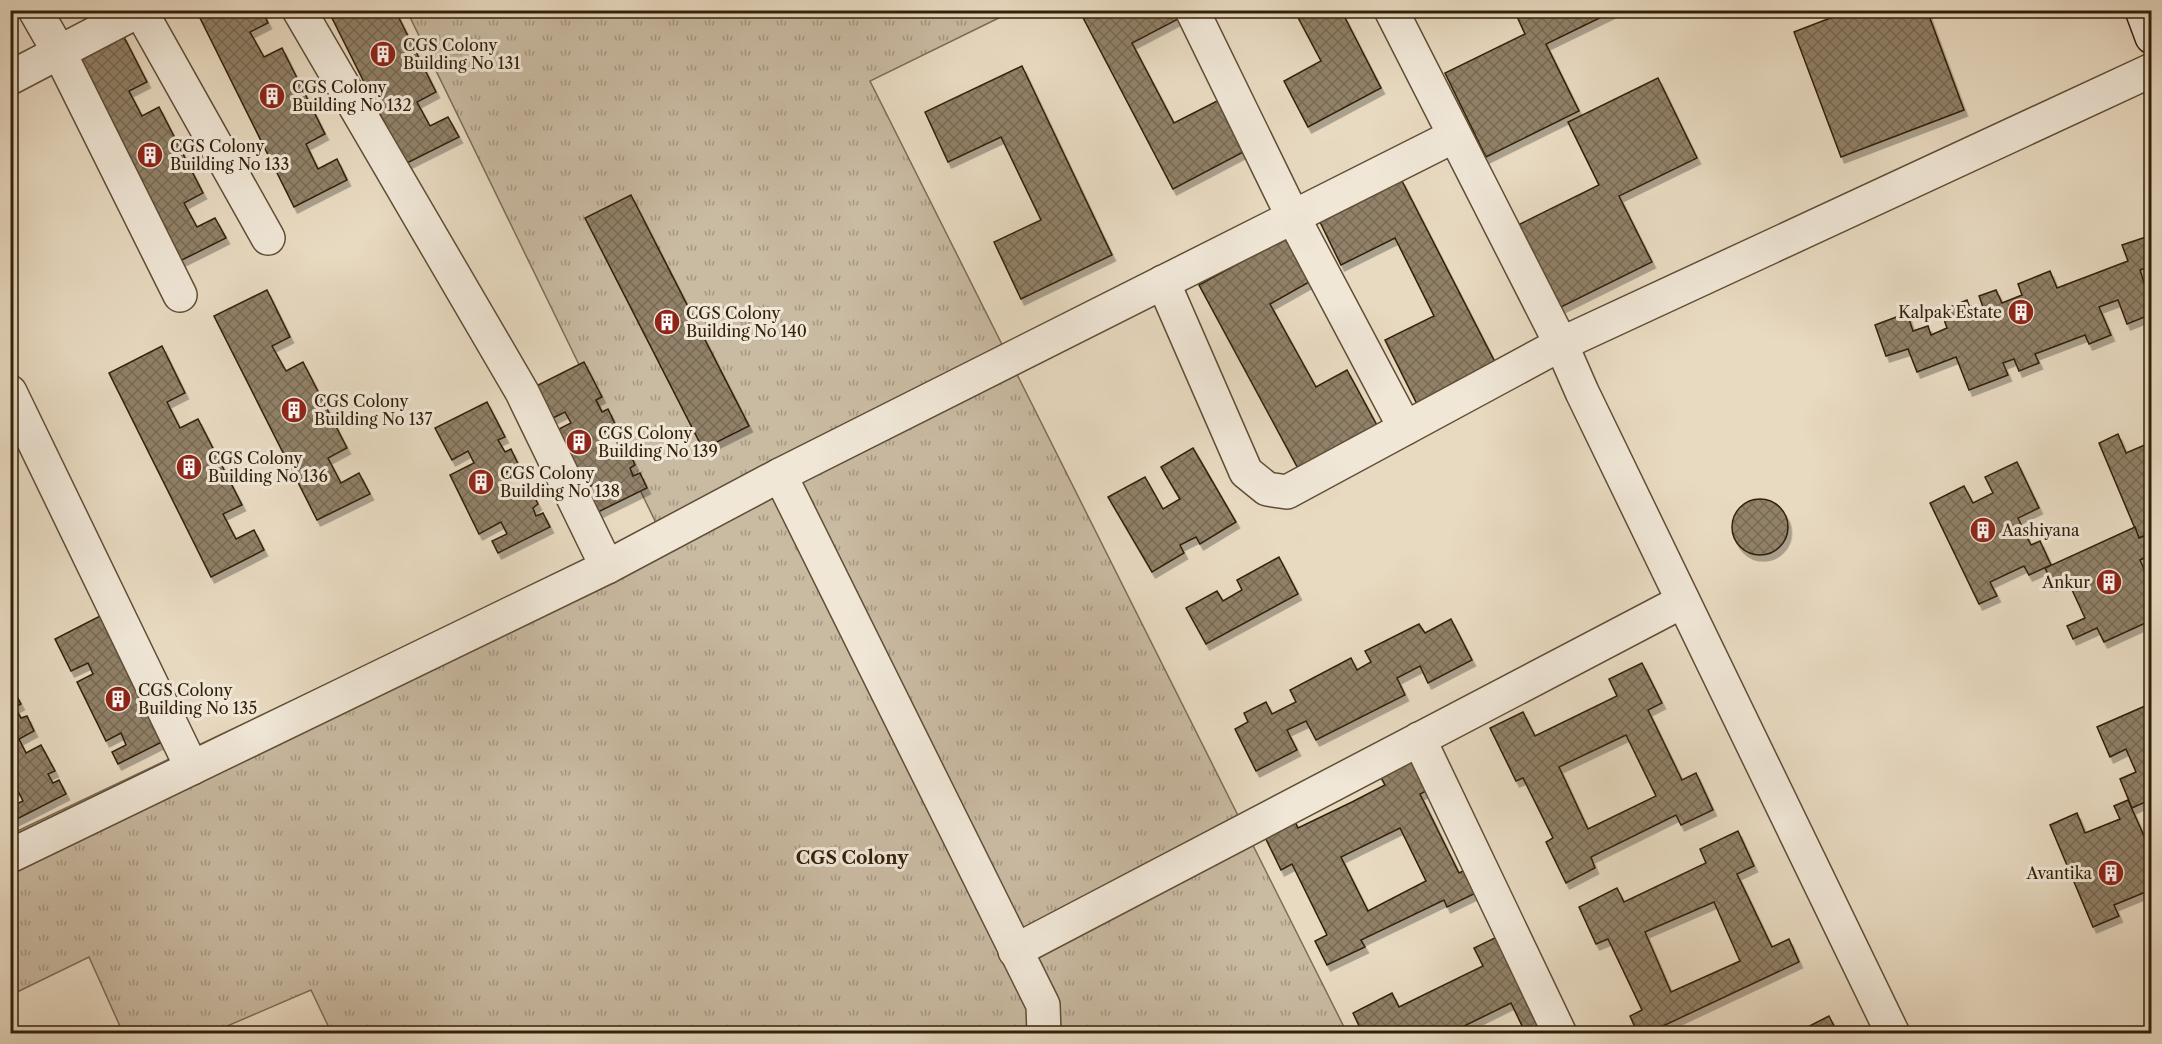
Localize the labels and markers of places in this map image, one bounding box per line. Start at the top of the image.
place label: CGS Colony Building No 131 [403,35,520,73]
building icon: CGS Colony Building No 131 [368,39,398,69]
place label: CGS Colony Building No 132 [292,77,412,115]
building icon: CGS Colony Building No 132 [257,81,287,111]
place label: CGS Colony Building No 133 [170,136,289,174]
building icon: CGS Colony Building No 133 [135,140,165,170]
building icon: Kalpak Estate [2006,297,2036,327]
place label: Kalpak Estate [1898,302,2002,322]
place label: CGS Colony Building No 140 [686,303,807,341]
building icon: CGS Colony Building No 140 [652,307,682,337]
place label: CGS Colony Building No 137 [314,391,432,429]
building icon: CGS Colony Building No 137 [279,395,309,425]
place label: CGS Colony Building No 139 [598,423,718,461]
building icon: CGS Colony Building No 139 [564,427,594,457]
place label: CGS Colony Building No 136 [208,448,328,486]
building icon: CGS Colony Building No 136 [174,452,204,482]
place label: CGS Colony Building No 138 [500,463,620,501]
building icon: CGS Colony Building No 138 [466,467,496,497]
building icon: Aashiyana [1968,515,1998,545]
place label: Aashiyana [2001,520,2080,540]
building icon: Ankur [2094,567,2124,597]
place label: Ankur [2041,572,2090,592]
place label: CGS Colony Building No 135 [138,680,257,718]
building icon: CGS Colony Building No 135 [103,684,133,714]
building icon: Avantika [2096,858,2126,888]
place label: Avantika [2026,863,2093,883]

